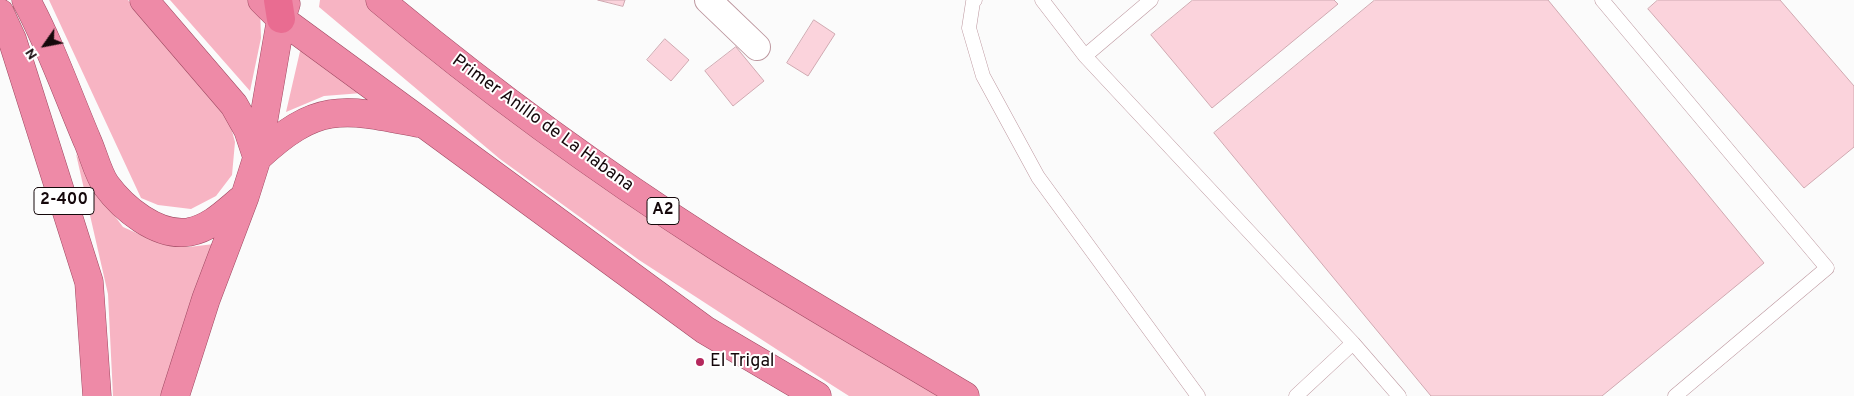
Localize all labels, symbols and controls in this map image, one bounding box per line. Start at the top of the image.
north arrow [20,20,70,70]
text: N [22,45,42,62]
street label: Primer Anillo de La Habana [447,51,637,197]
road number: 2-400 [34,188,94,215]
road number: A2 [647,198,679,225]
place label: El Trigal [710,351,775,373]
marker: El Trigal [694,356,706,368]

